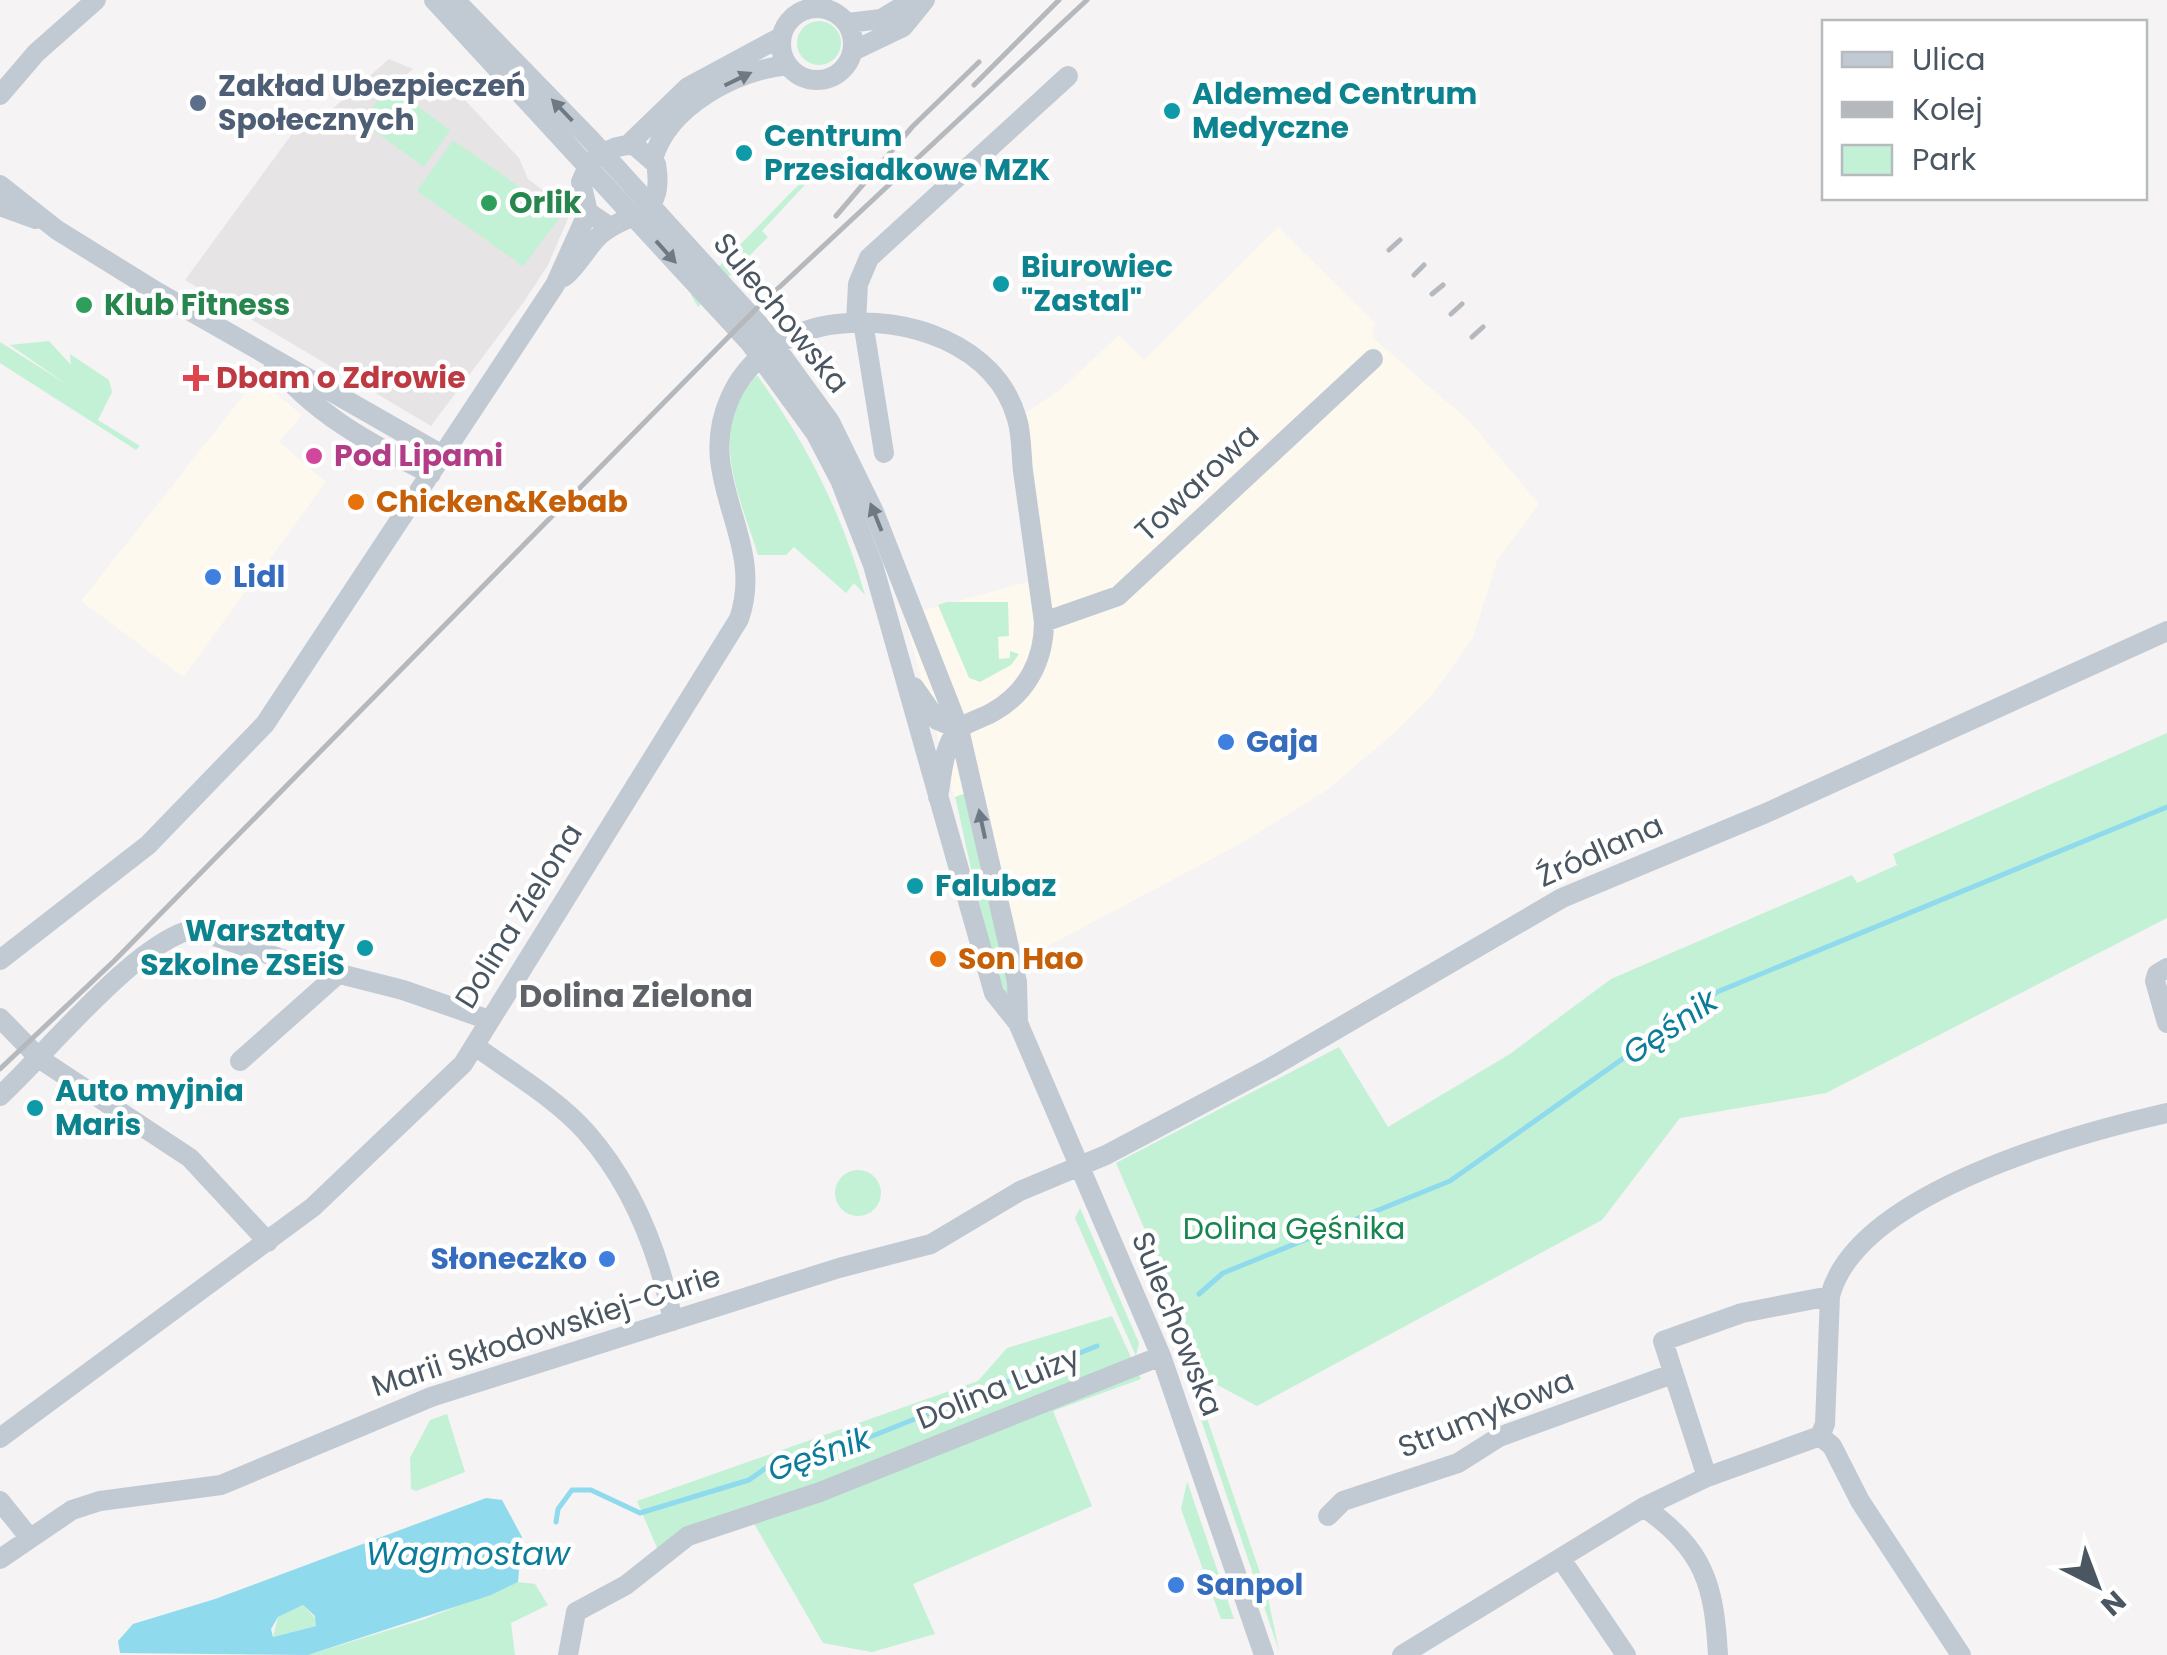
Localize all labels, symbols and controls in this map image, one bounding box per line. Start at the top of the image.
legend [1822,20,2147,200]
text: Ulica [1912,38,1986,81]
place label: Zakład Ubezpieczeń Społecznych [218,64,526,141]
one-way arrow [724,70,753,87]
place label: Aldemed Centrum Medyczne [1192,72,1477,149]
text: Kolej [1912,88,1983,131]
marker: Zakład Ubezpieczeń Społecznych [187,92,209,114]
one-way arrow [550,98,574,122]
marker: Aldemed Centrum Medyczne [1161,100,1183,122]
place label: Centrum Przesiadkowe MZK [764,114,1050,191]
text: Park [1912,138,1977,181]
marker: Centrum Przesiadkowe MZK [733,142,755,164]
place label: Orlik [509,181,582,224]
marker: Orlik [478,192,500,214]
street label: Sulechowska [703,223,860,402]
one-way arrow [654,240,677,264]
place label: Biurowiec "Zastal" [1021,245,1173,322]
marker: Biurowiec "Zastal" [990,273,1012,295]
place label: Klub Fitness [104,283,290,326]
marker: Klub Fitness [73,294,95,316]
place label: Dbam o Zdrowie [216,356,466,399]
marker: Dbam o Zdrowie [185,367,207,389]
street label: Towarowa [1125,414,1268,551]
place label: Pod Lipami [334,434,503,477]
marker: Pod Lipami [303,445,325,467]
place label: Chicken&Kebab [376,480,628,523]
marker: Chicken&Kebab [345,491,367,513]
one-way arrow [868,502,884,532]
place label: Lidl [233,555,285,598]
marker: Lidl [202,566,224,588]
place label: Gaja [1246,720,1318,763]
marker: Gaja [1215,731,1237,753]
street label: Źródlana [1530,804,1670,897]
one-way arrow [974,808,989,839]
street label: Dolina Zielona [444,815,593,1017]
place label: Falubaz [935,864,1056,907]
marker: Falubaz [904,875,926,897]
place label: Warsztaty Szkolne ZSEiS [140,909,345,986]
marker: Warsztaty Szkolne ZSEiS [354,937,376,959]
place label: Son Hao [958,937,1084,980]
marker: Son Hao [927,948,949,970]
district label: Dolina Zielona [519,973,753,1018]
water label: Gęśnik [1613,977,1728,1075]
place label: Auto myjnia Maris [55,1069,244,1146]
marker: Auto myjnia Maris [24,1097,46,1119]
park label: Dolina Gęśnika [1183,1207,1405,1250]
street label: Sulechowska [1121,1225,1234,1422]
place label: Słoneczko [430,1237,587,1280]
marker: Słoneczko [596,1248,618,1270]
street label: Marii Skłodowskiej-Curie [366,1254,726,1407]
street label: Dolina Luizy [910,1335,1086,1440]
street label: Strumykowa [1391,1359,1580,1468]
water label: Gęśnik [761,1414,878,1492]
water label: Wagmostaw [366,1531,572,1576]
north arrow [2047,1535,2147,1635]
place label: Sanpol [1196,1563,1303,1606]
marker: Sanpol [1165,1574,1187,1596]
text: N [2093,1582,2134,1625]

